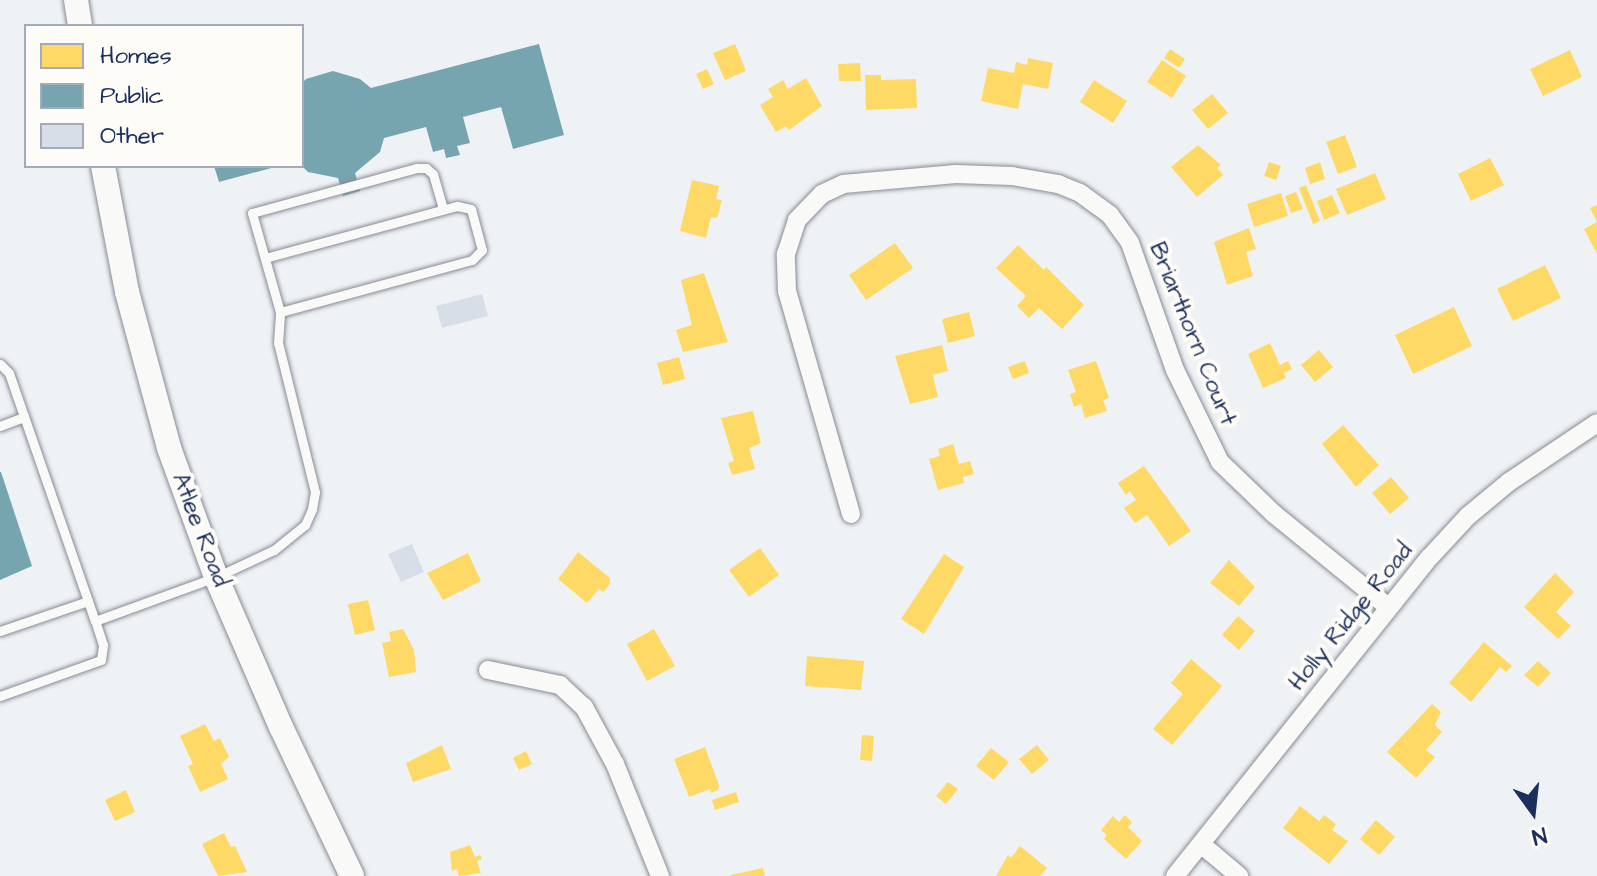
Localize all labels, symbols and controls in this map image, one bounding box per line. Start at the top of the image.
legend [24,24,304,168]
text: Homes [100,39,172,73]
text: Public [100,79,164,113]
text: Other [100,119,164,153]
street label: Briarthorn Court [1142,238,1242,430]
street label: Atlee Road [165,469,235,591]
street label: Holly Ridge Road [1283,537,1419,697]
north arrow [1493,772,1573,852]
text: N [1529,819,1550,852]

